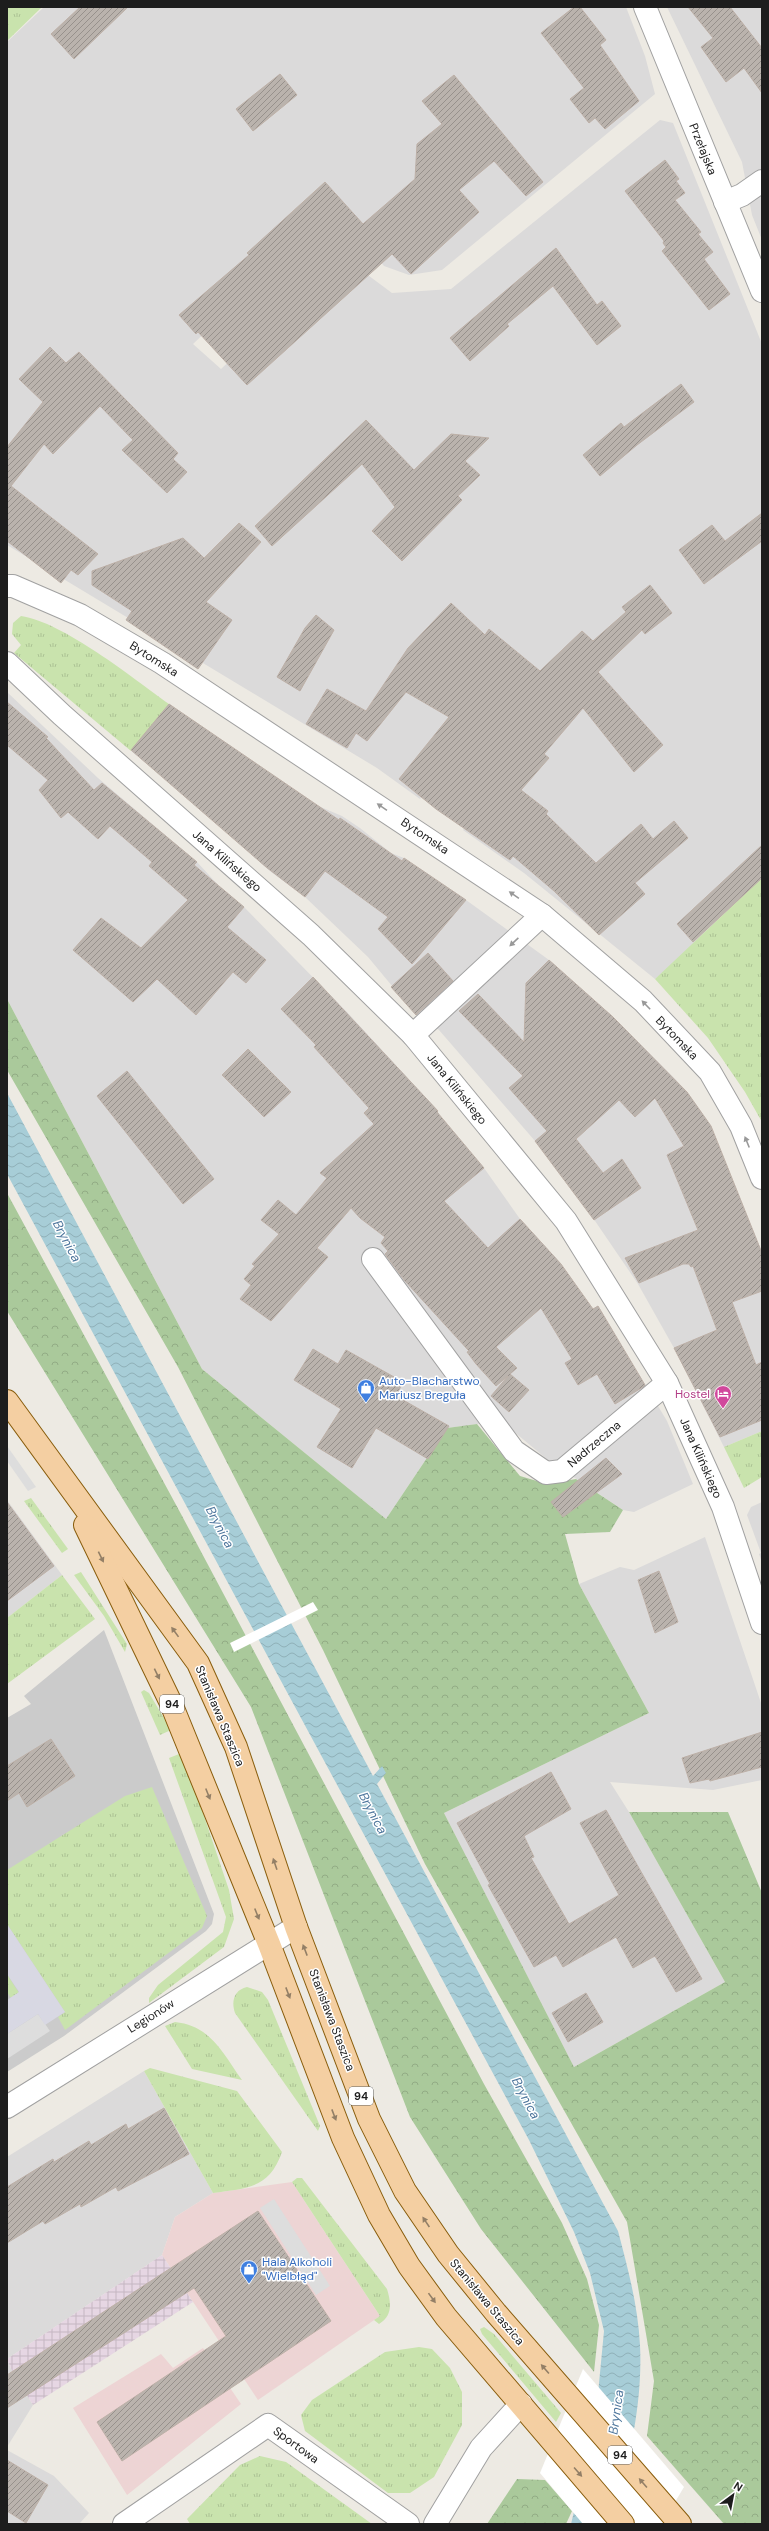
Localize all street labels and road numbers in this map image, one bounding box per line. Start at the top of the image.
street label: Przełajska [685,121,721,177]
street label: Bytomska [127,638,181,680]
street label: Bytomska [398,814,452,858]
street label: Jana Kilińskiego [189,826,265,896]
street label: Bytomska [652,1013,702,1063]
street label: Jana Kilińskiego [423,1050,491,1128]
street label: Jana Kilińskiego [676,1415,726,1501]
street label: Nadrzeczna [564,1417,624,1471]
street label: Stanisława Staszica [192,1663,248,1769]
road number: 94 [160,1695,184,1713]
street label: Stanisława Staszica [305,1967,359,2073]
street label: Legionów [125,1995,177,2037]
road number: 94 [349,2087,373,2105]
street label: Stanisława Staszica [446,2255,528,2349]
street label: Sportowa [270,2423,322,2467]
road number: 94 [608,2446,632,2464]

